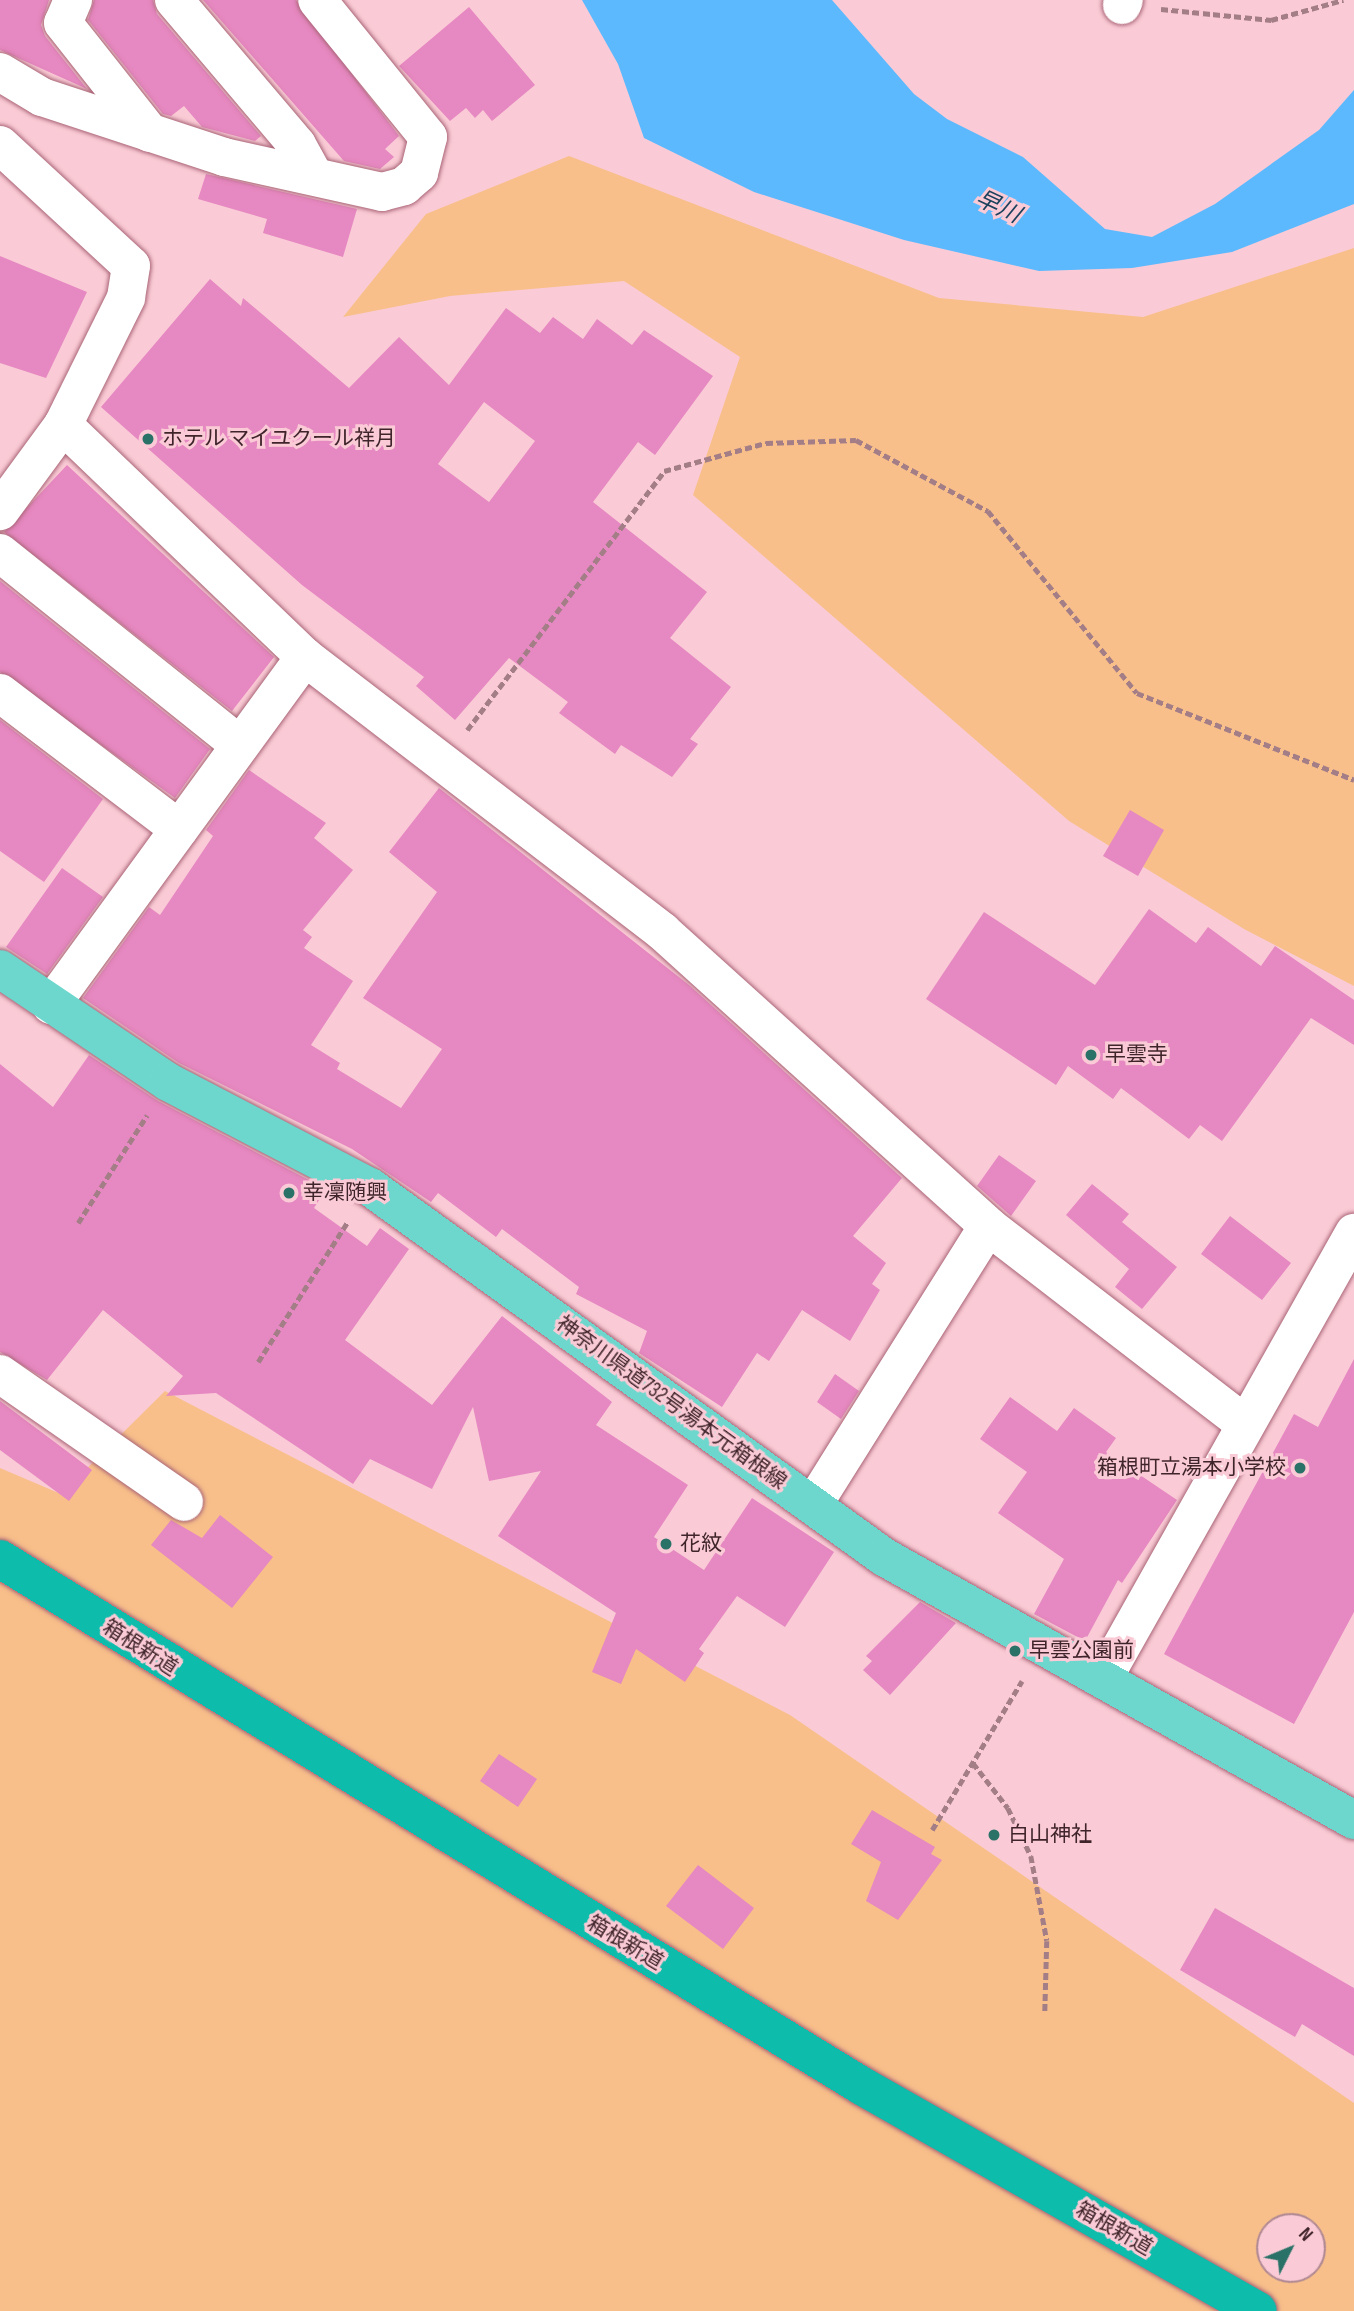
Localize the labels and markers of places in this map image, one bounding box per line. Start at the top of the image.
place label: ホテル マイユクール祥月 [162,426,396,452]
marker: ホテル マイユクール祥月 [140,431,156,447]
place label: 早雲寺 [1105,1042,1168,1068]
marker: 早雲寺 [1083,1047,1099,1063]
place label: 幸凜随興 [303,1180,387,1206]
marker: 幸凜随興 [281,1185,297,1201]
place label: 箱根町立湯本小学校 [1097,1455,1286,1481]
marker: 箱根町立湯本小学校 [1292,1460,1308,1476]
place label: 花紋 [680,1531,722,1557]
marker: 花紋 [658,1536,674,1552]
place label: 早雲公園前 [1029,1638,1134,1664]
marker: 早雲公園前 [1007,1643,1023,1659]
place label: 白山神社 [1008,1822,1092,1848]
marker: 白山神社 [986,1827,1002,1843]

